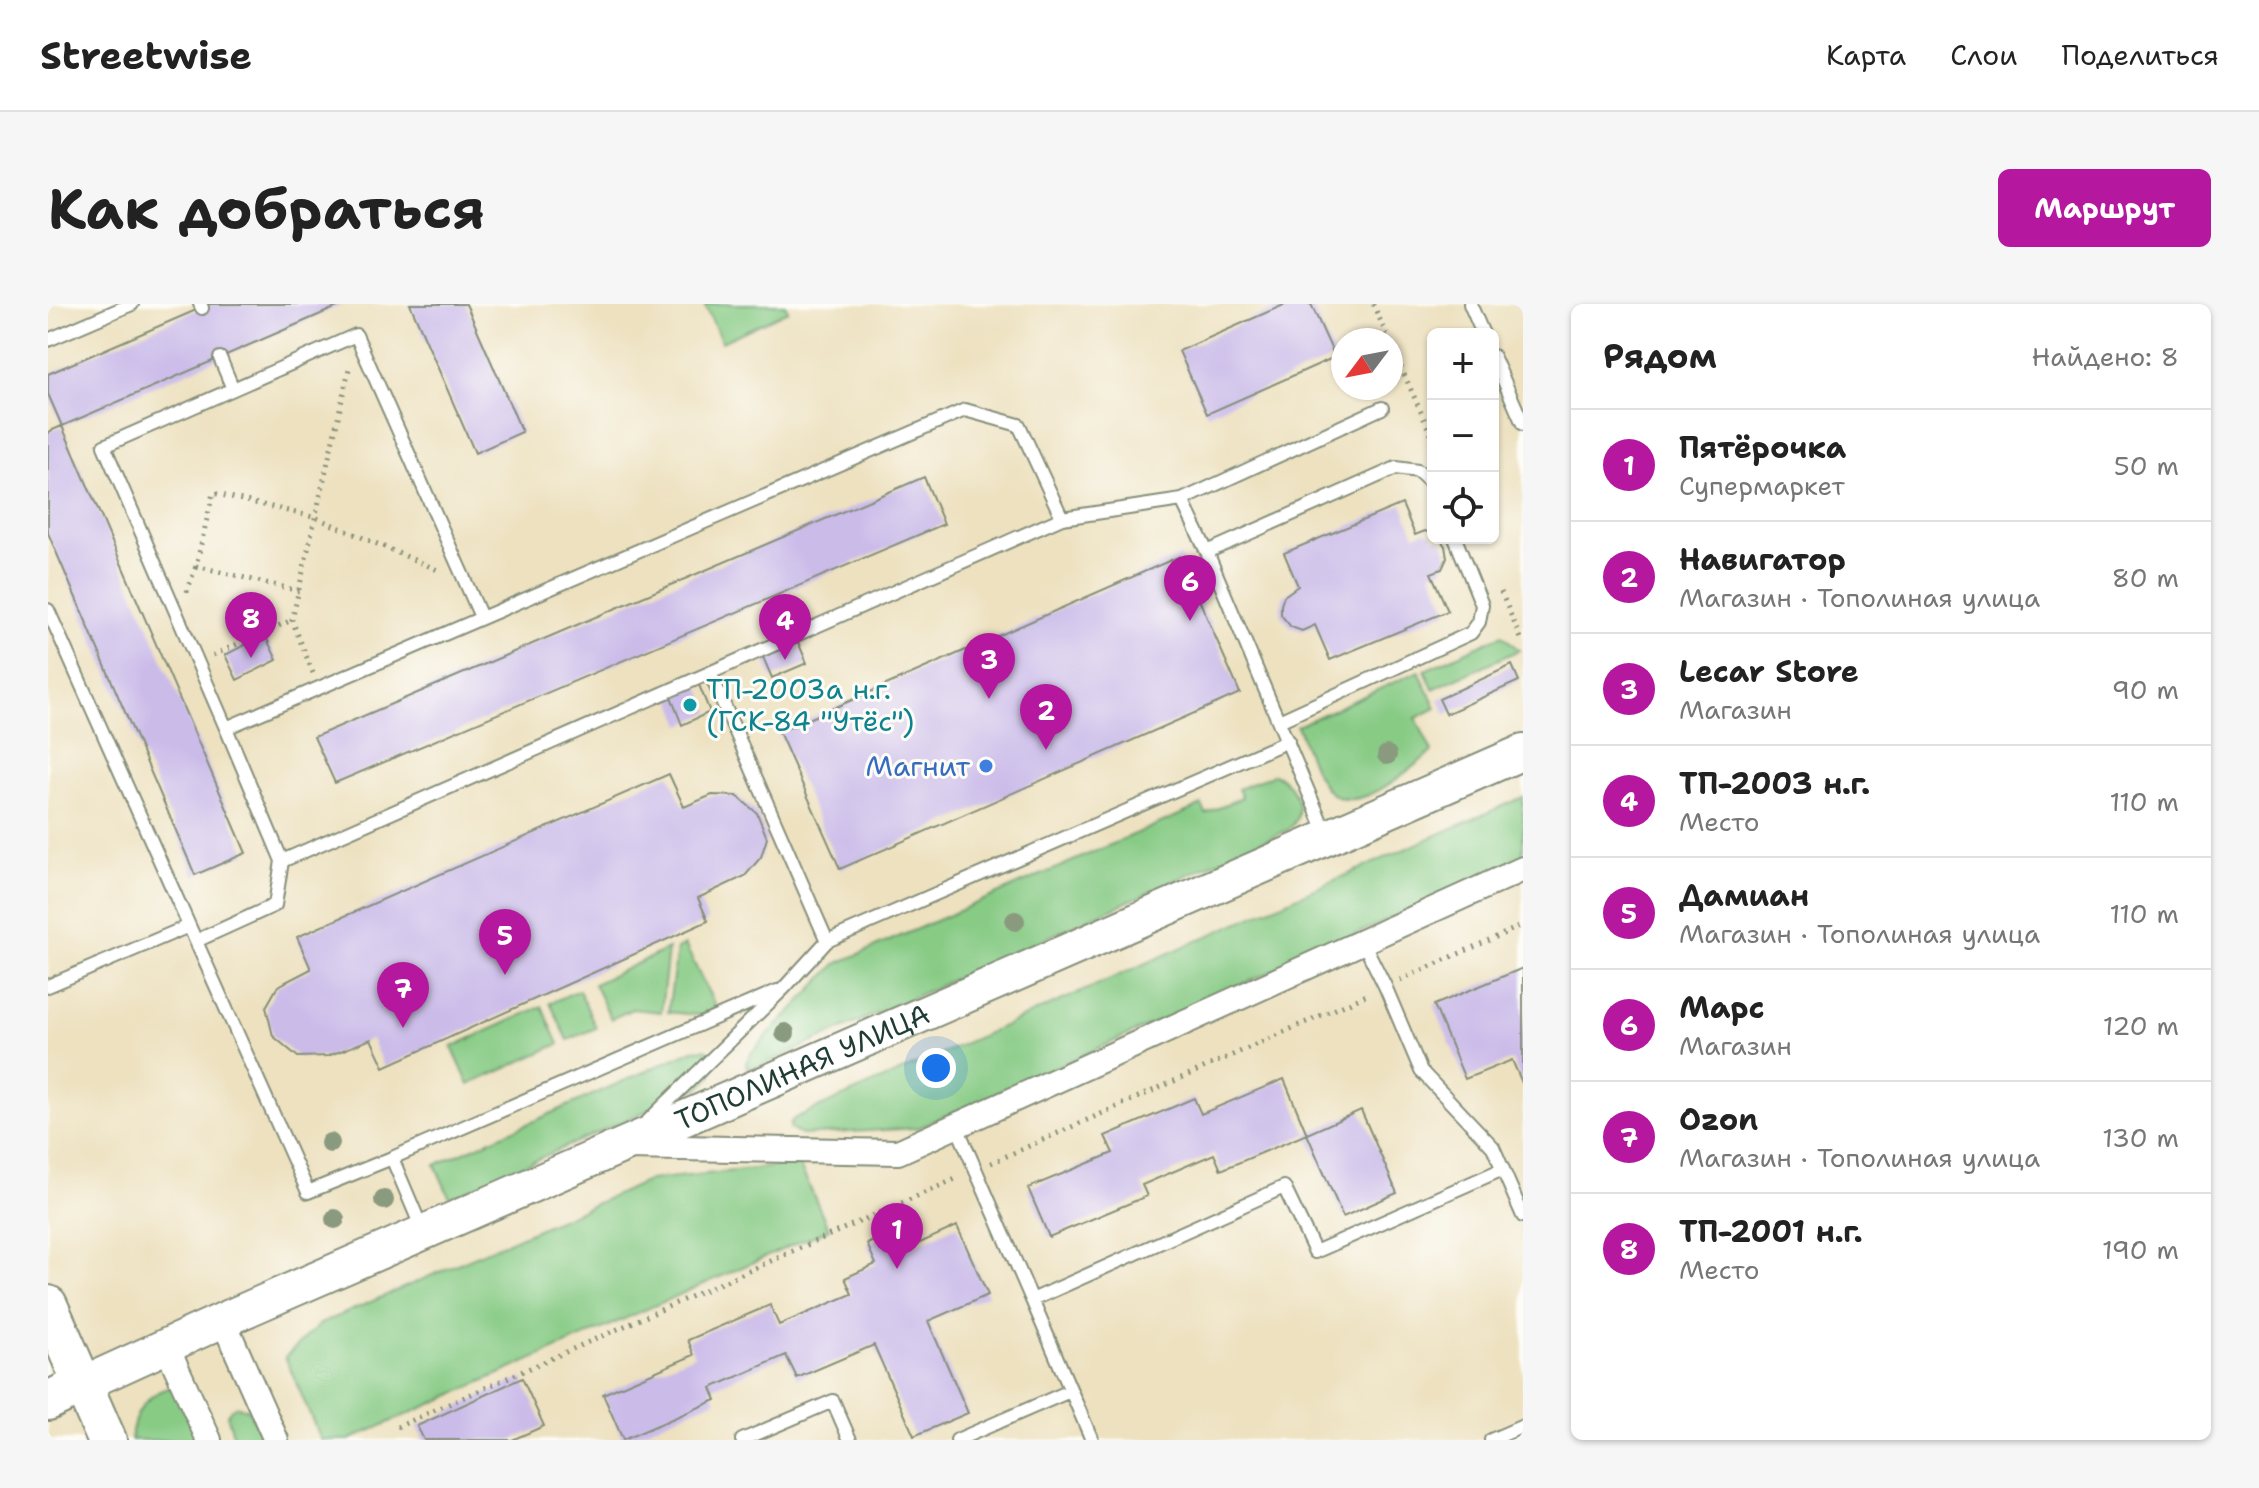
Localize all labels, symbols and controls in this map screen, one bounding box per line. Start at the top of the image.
text: Streetwise [40,30,252,81]
text: Карта [1826,36,1906,74]
text: Слои [1950,36,2017,74]
text: Поделиться [2061,36,2219,74]
button: Маршрут [1998,169,2211,247]
text: Как добраться [48,171,485,246]
north arrow [1331,328,1403,400]
map controls [1427,328,1499,544]
button: + [1427,328,1499,400]
text: Рядом [1603,333,1717,379]
text: Найдено: 8 [2032,339,2179,374]
button: − [1427,400,1499,472]
text: Пятёрочка [1679,427,1846,468]
text: 1 [1623,448,1635,483]
text: 50 m [2114,448,2179,483]
text: Супермаркет [1679,468,1845,503]
button: locate [1427,472,1499,544]
text: Навигатор [1679,539,1846,580]
pin: 6 [1164,555,1216,621]
text: 2 [1620,560,1638,595]
text: 80 m [2112,560,2179,595]
text: Магазин · Тополиная улица [1679,580,2040,615]
pin: 8 [225,592,277,658]
pin: 4 [759,594,811,660]
pin: 3 [963,633,1015,699]
text: Lecar Store [1679,651,1859,692]
place label: ТП-2003а н.г. (ГСК-84 "Утёс") [706,670,914,740]
text: 3 [1620,672,1638,707]
text: 90 m [2112,672,2179,707]
pin: 2 [1020,684,1072,750]
text: Магазин [1679,692,1792,727]
marker: ТП-2003а н.г. (ГСК-84 "Утёс") [681,696,699,714]
place label: Магнит [866,747,971,785]
marker: Магнит [977,757,995,775]
text: ТП-2003 н.г. [1679,763,1870,804]
text: 4 [1620,784,1638,819]
text: 110 m [2109,784,2179,819]
text: Место [1679,804,1760,839]
text: Дамиан [1679,875,1809,916]
text: 5 [1621,896,1637,931]
text: 110 m [2109,896,2179,931]
pin: 5 [479,909,531,975]
text: Магазин · Тополиная улица [1679,916,2040,951]
pin: 7 [377,962,429,1028]
text: Марс [1679,987,1765,1028]
street label: ТОПОЛИНАЯ УЛИЦА [669,995,935,1139]
text: 6 [1620,1008,1638,1043]
text: 120 m [2103,1008,2179,1043]
text: Магазин [1679,1028,1792,1063]
your location [916,1048,956,1088]
text: Ozon [1679,1099,1758,1140]
text: 7 [1620,1120,1638,1155]
text: 130 m [2102,1120,2179,1155]
text: Магазин · Тополиная улица [1679,1140,2040,1175]
pin: 1 [871,1203,923,1269]
text: ТП-2001 н.г. [1679,1211,1863,1252]
text: 8 [1620,1232,1638,1267]
text: 190 m [2102,1232,2179,1267]
text: Место [1679,1252,1760,1287]

